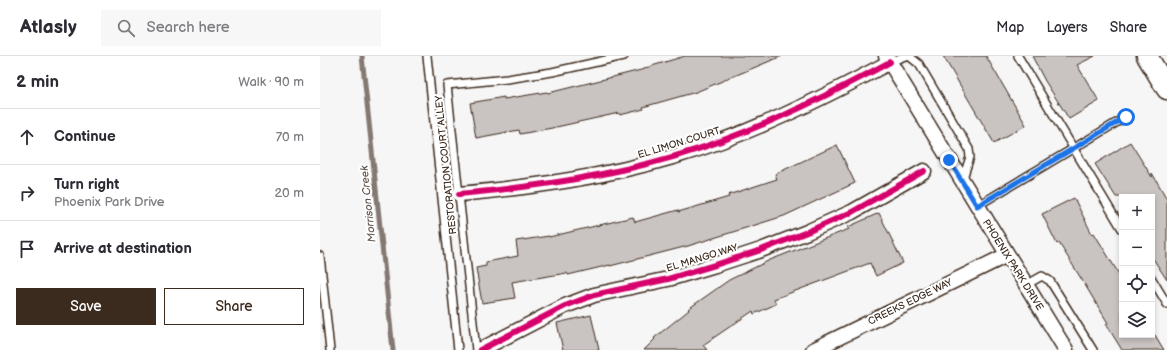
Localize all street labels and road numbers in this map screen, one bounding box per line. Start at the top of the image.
street label: RESTORATION COURT ALLEY [433,95,459,235]
street label: EL LIMON COURT [636,125,722,161]
street label: PHOENIX PARK DRIVE [980,217,1046,313]
street label: EL MANGO WAY [665,241,739,275]
street label: CREEKS EDGE WAY [866,276,954,328]

